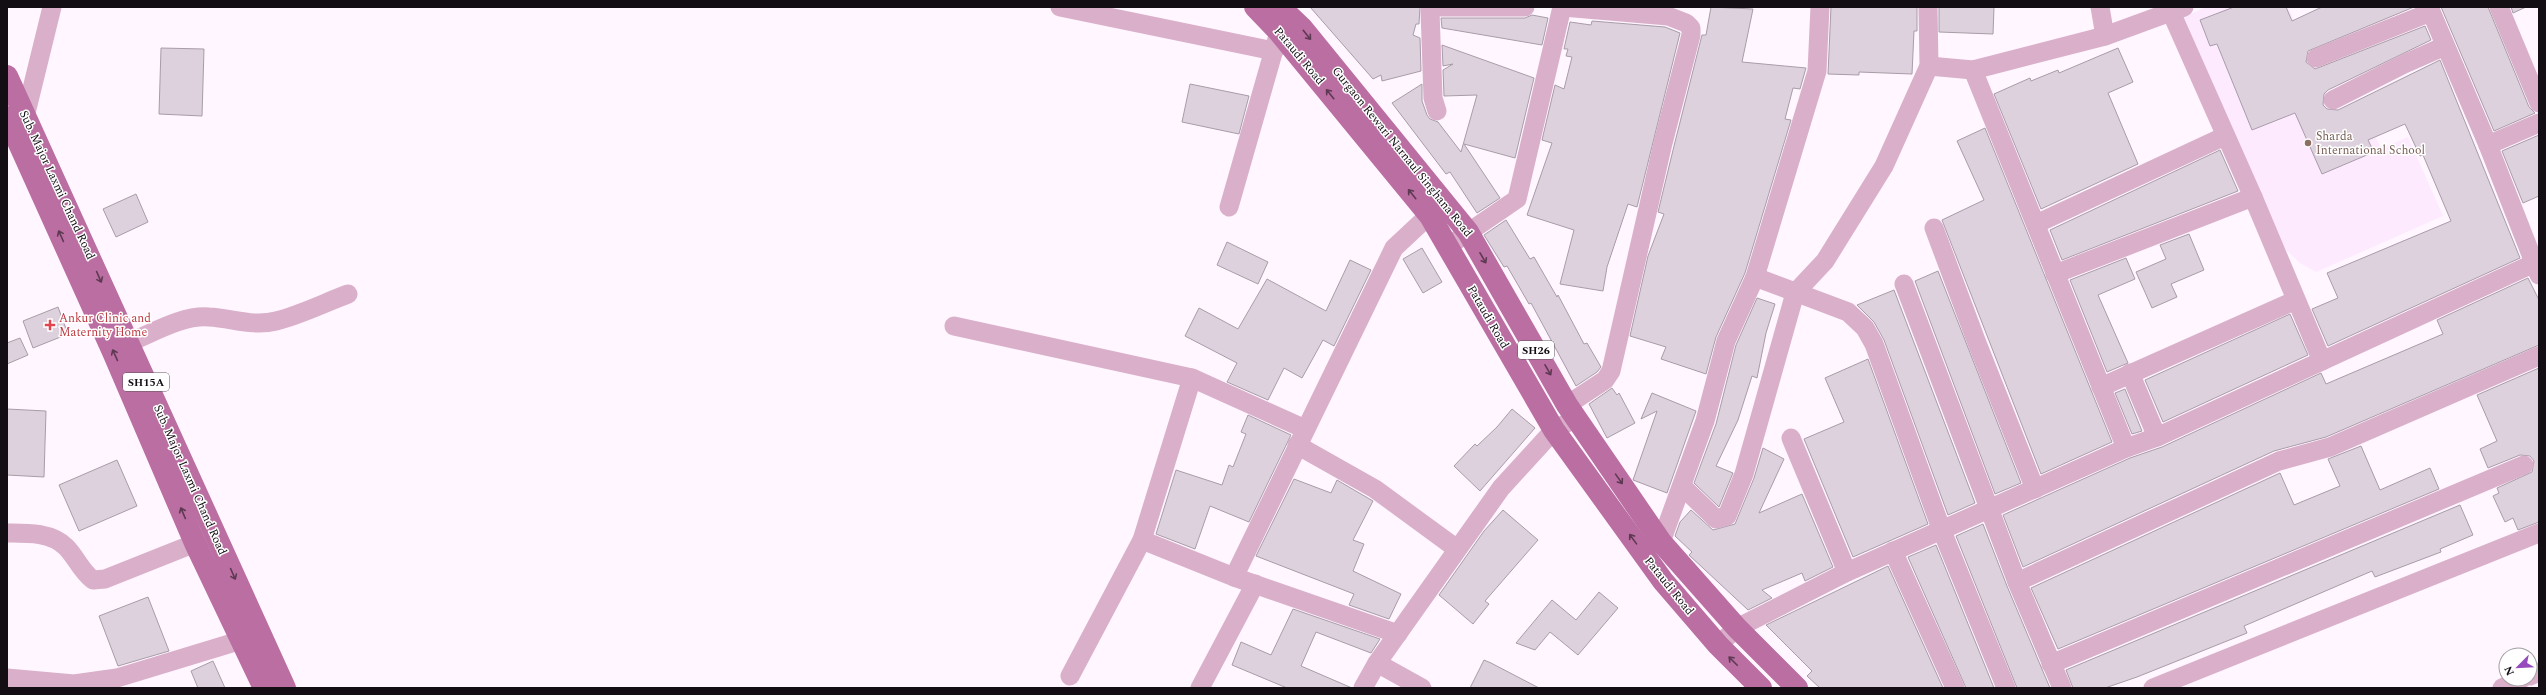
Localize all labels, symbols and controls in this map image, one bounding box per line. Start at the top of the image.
street label: Pataudi Road [1269,23,1329,89]
one-way arrow [1303,29,1312,40]
street label: Gurgaon Rewari Narnaul Singhana Road [1327,63,1477,242]
one-way arrow [1325,88,1334,99]
street label: Sub. Major Laxmi Chand Road [14,107,100,263]
place label: Sharda International School [2316,127,2425,160]
marker: Sharda International School [2303,138,2313,148]
one-way arrow [1407,189,1416,200]
one-way arrow [57,231,64,243]
one-way arrow [1479,252,1487,264]
one-way arrow [96,271,103,283]
street label: Pataudi Road [1462,282,1514,353]
place label: Ankur Clinic and Maternity Home [59,309,151,342]
marker: Ankur Clinic and Maternity Home [44,319,56,331]
road number: SH26 [1518,341,1554,359]
one-way arrow [110,349,118,361]
one-way arrow [1544,364,1552,376]
road number: SH15A [123,373,169,391]
street label: Sub. Major Laxmi Chand Road [148,402,232,558]
one-way arrow [1614,474,1623,485]
one-way arrow [178,507,186,519]
one-way arrow [1628,534,1637,545]
street label: Pataudi Road [1639,553,1699,620]
one-way arrow [230,568,237,580]
north arrow [2498,647,2538,687]
one-way arrow [1728,656,1738,666]
text: N [2500,663,2519,678]

